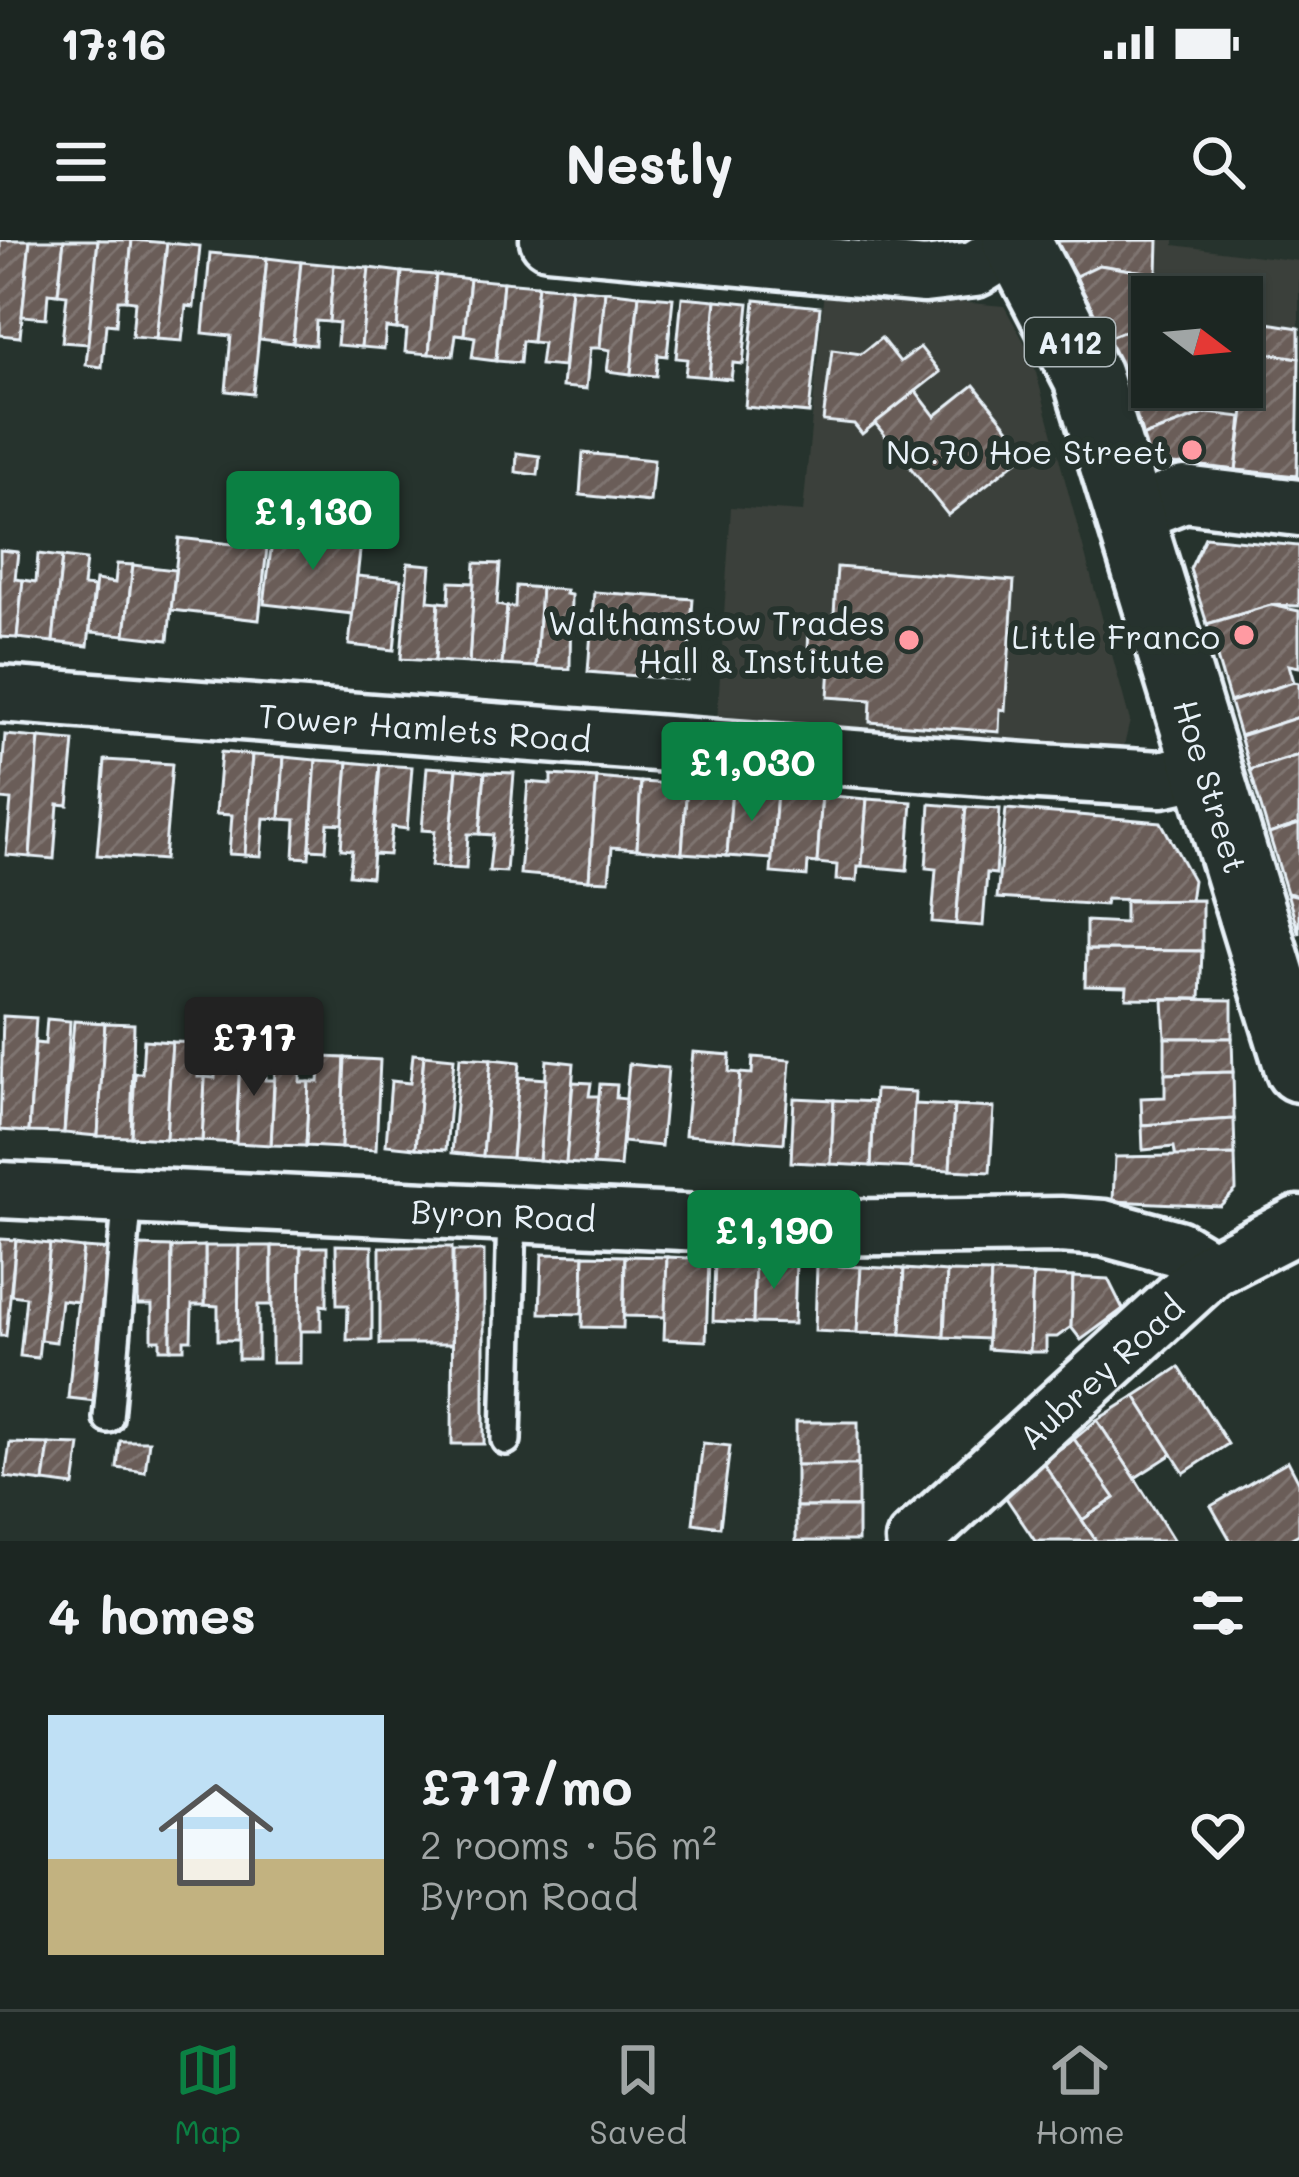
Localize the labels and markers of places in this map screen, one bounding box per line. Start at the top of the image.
place label: No.70 Hoe Street [886,429,1168,472]
marker: No.70 Hoe Street [1179,437,1205,463]
pin: £1,130 [215,471,411,573]
place label: Walthamstow Trades Hall & Institute [548,600,885,681]
place label: Little Franco [1011,614,1220,657]
marker: Little Franco [1231,622,1257,648]
marker: Walthamstow Trades Hall & Institute [896,627,922,653]
pin: £1,030 [654,722,850,824]
pin: £717 [183,997,325,1099]
pin: £1,190 [676,1190,872,1292]

